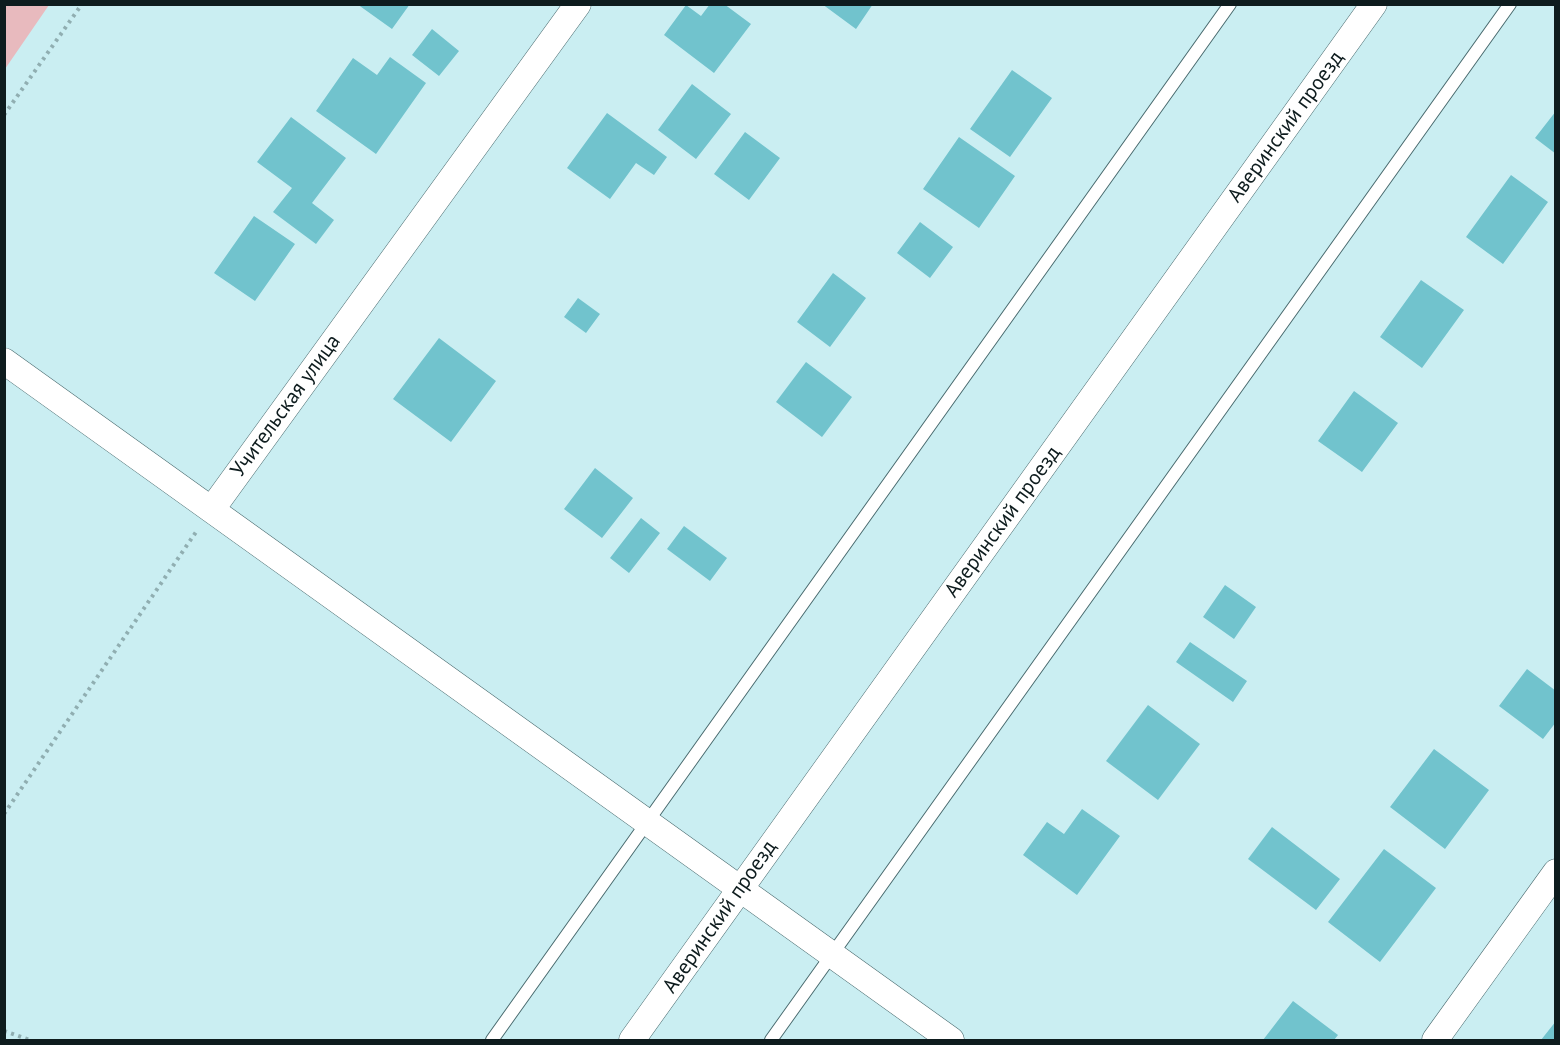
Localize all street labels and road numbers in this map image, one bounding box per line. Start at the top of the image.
street label: Аверинский проезд [1223,46,1349,208]
street label: Учительская улица [226,330,346,482]
street label: Аверинский проезд [940,441,1066,603]
street label: Аверинский проезд [658,836,782,998]

